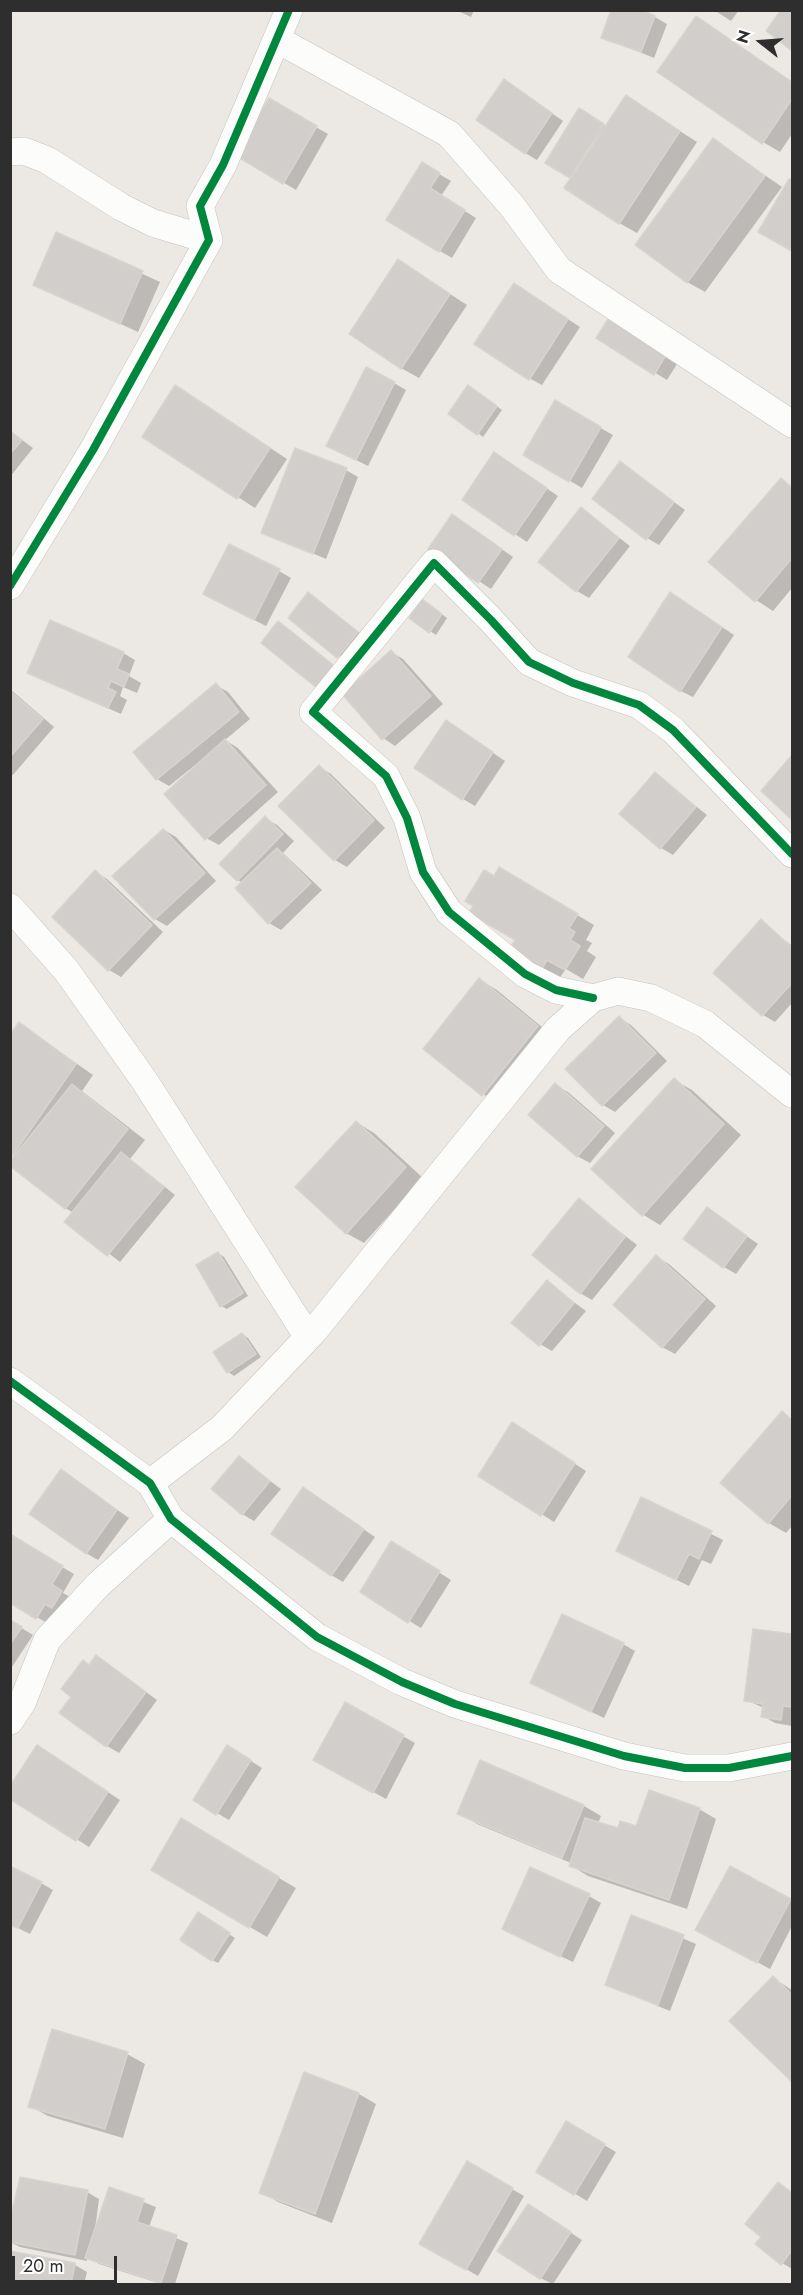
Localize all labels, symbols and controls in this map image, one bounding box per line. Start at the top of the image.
north arrow [731,12,791,72]
text: N [730,27,756,46]
scale bar [15,2244,120,2282]
text: 20 m [23,2253,63,2279]

